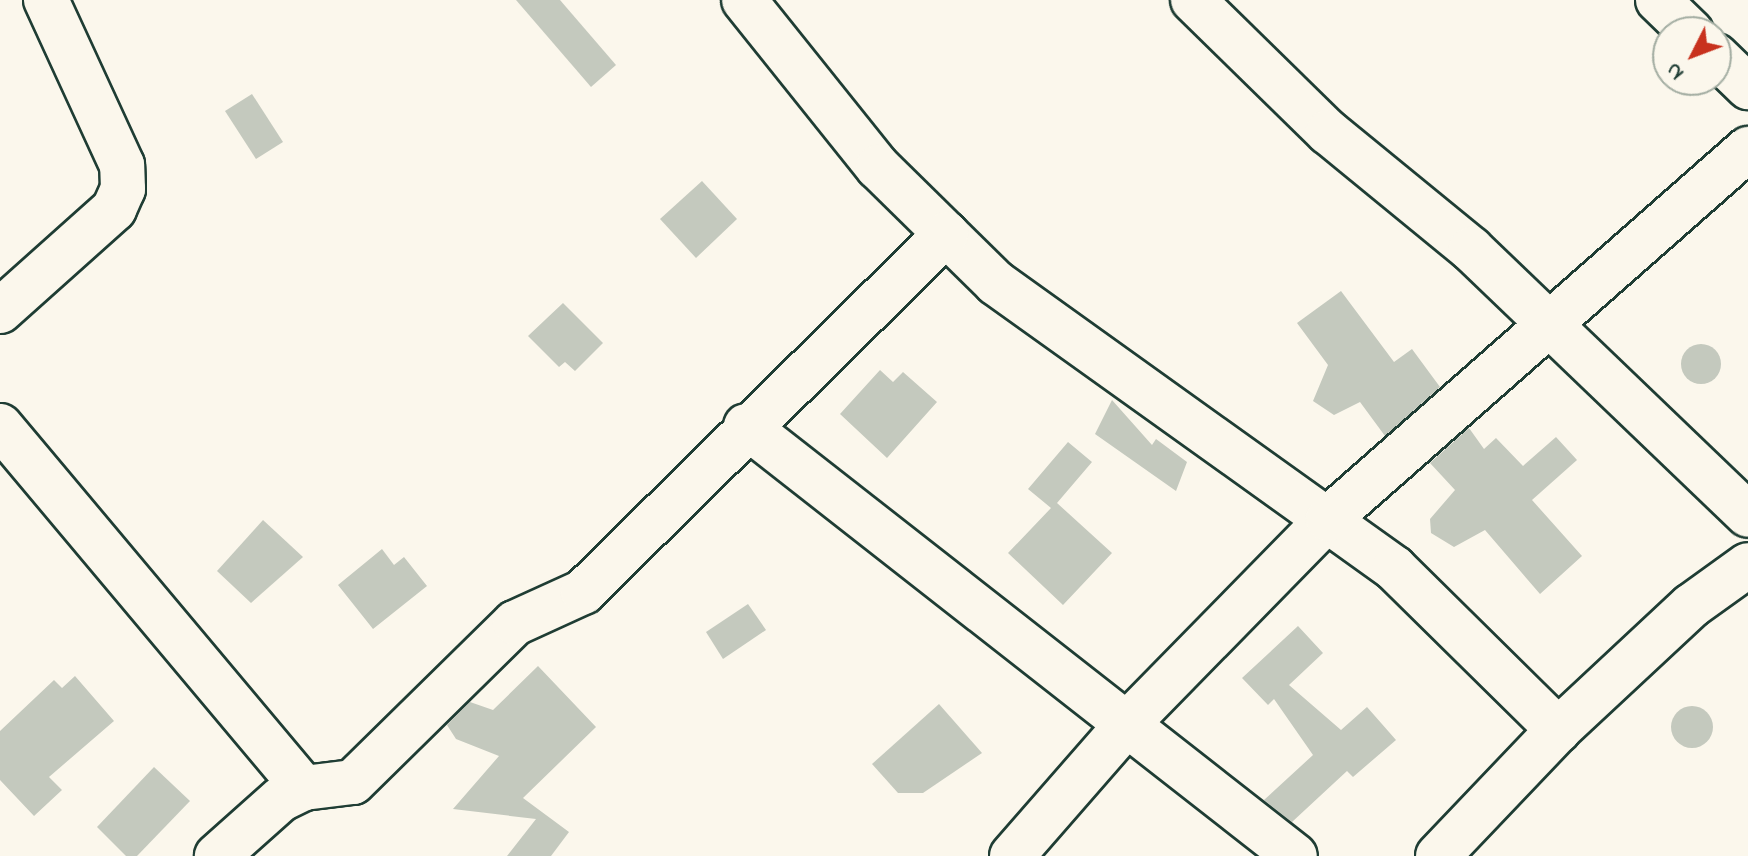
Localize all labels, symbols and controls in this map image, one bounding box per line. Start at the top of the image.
north arrow [1652,16,1732,96]
text: N [1659,54,1693,87]

